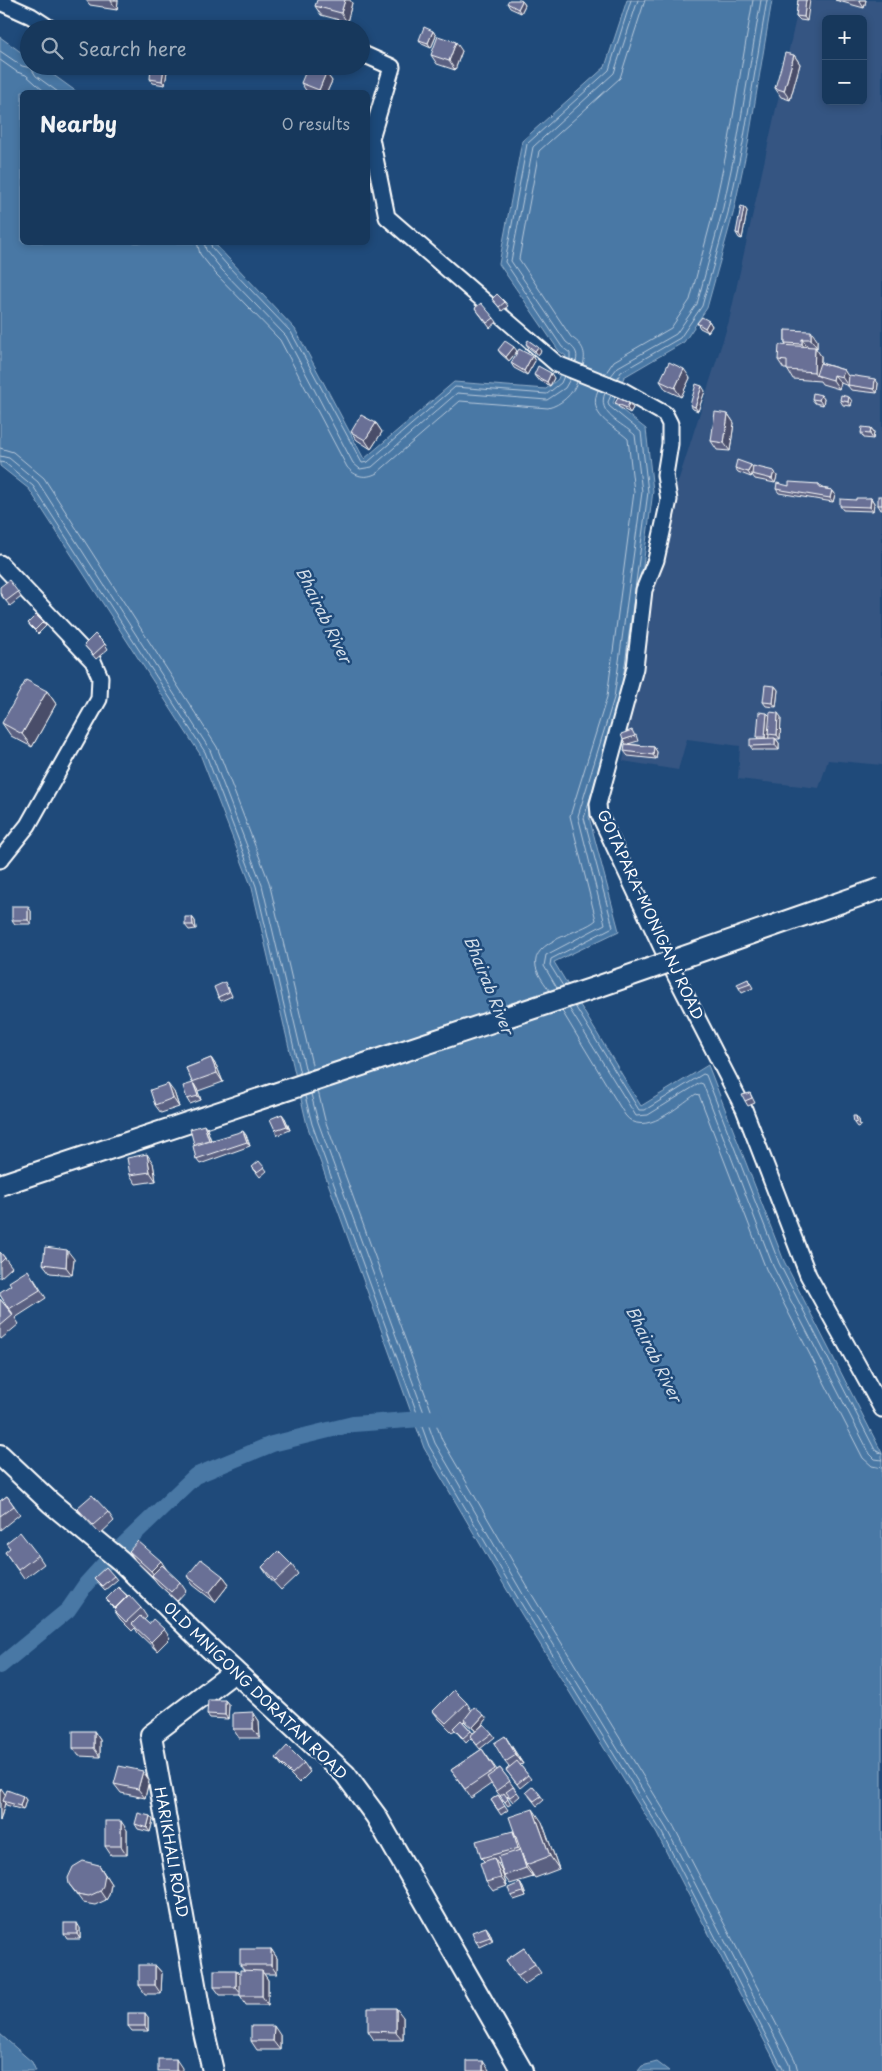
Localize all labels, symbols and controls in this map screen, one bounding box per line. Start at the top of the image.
map controls [822,15,867,105]
button: + [822,15,867,60]
search box [20,20,370,75]
icon: search [38,34,66,62]
text: Search here [78,34,187,62]
button: − [822,60,867,105]
text: Nearby [40,107,117,139]
text: 0 results [282,111,350,135]
water label: Bhairab River [291,563,360,669]
street label: GOTAPARA-MONIGANJ ROAD [592,806,710,1023]
water label: Bhairab River [459,932,522,1040]
water label: Bhairab River [621,1302,690,1408]
street label: OLD MNIGONG DORATAN ROAD [159,1596,353,1784]
street label: HARIKHALI ROAD [150,1785,195,1919]

